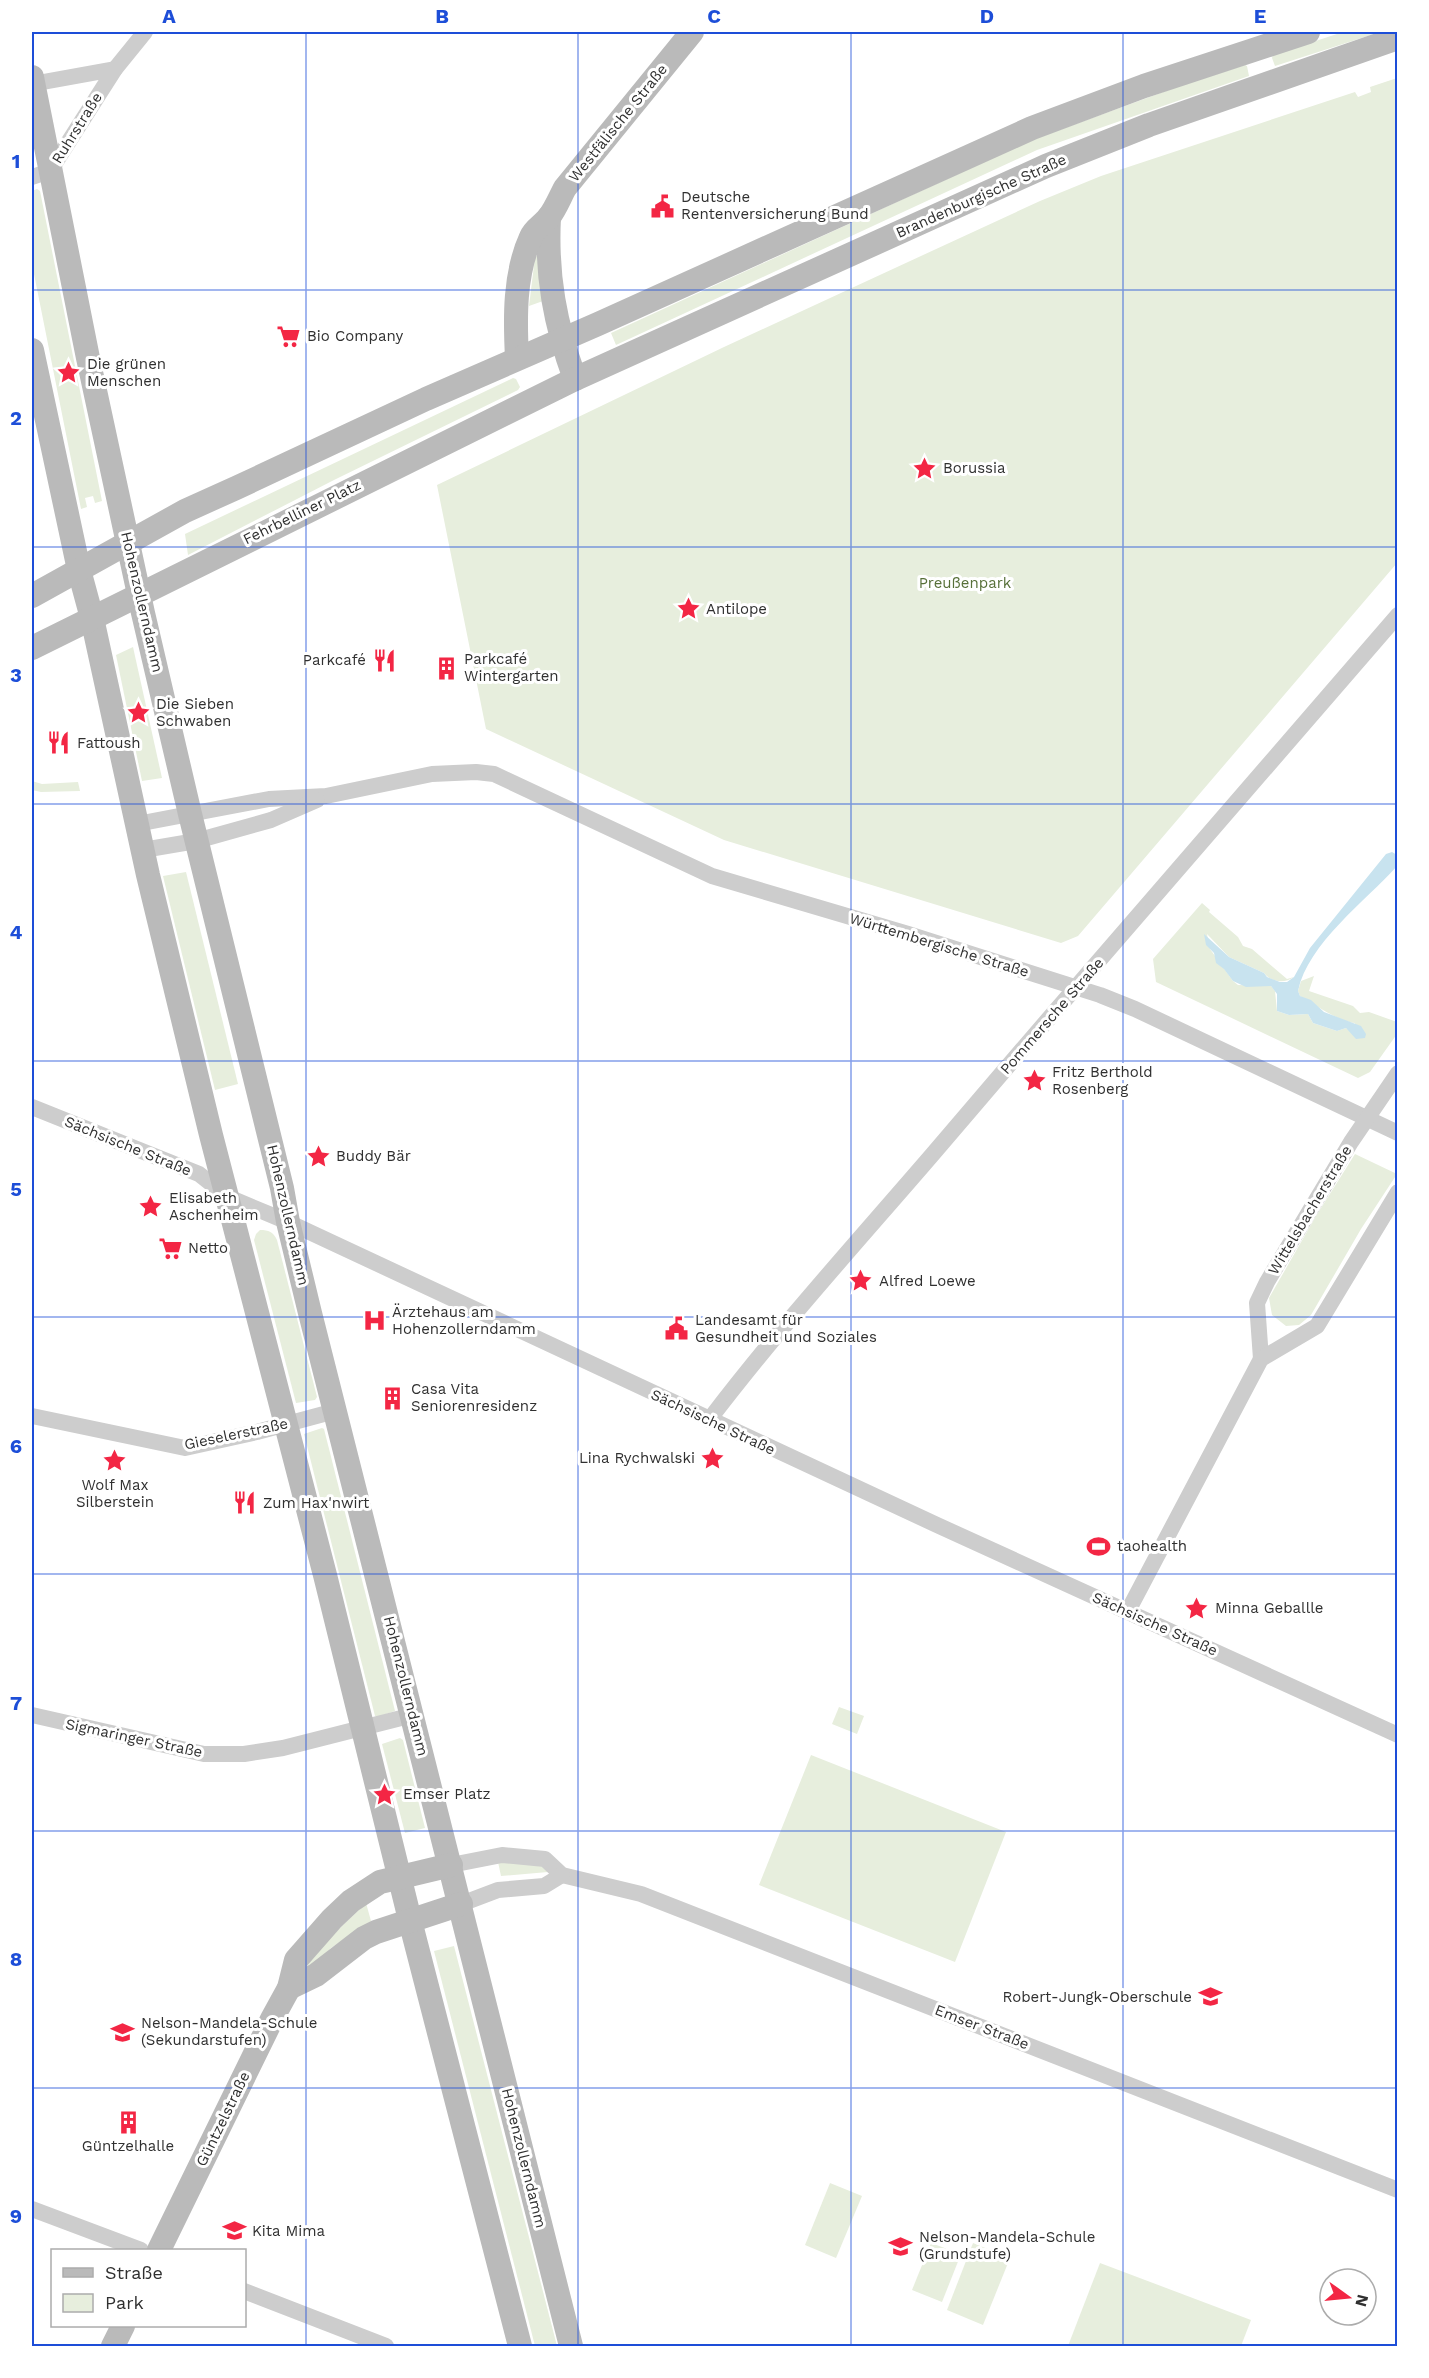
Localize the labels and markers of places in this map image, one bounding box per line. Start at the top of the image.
place label: Deutsche Rentenversicherung Bund [681,188,869,223]
public building icon: Deutsche Rentenversicherung Bund [650,193,676,219]
supermarket icon: Bio Company [276,323,302,349]
place label: Bio Company [307,327,403,345]
place label: Die grünen Menschen [87,355,166,390]
place icon: Die grünen Menschen [56,360,82,386]
place icon: Borussia [912,455,938,481]
place label: Borussia [943,459,1006,477]
place icon: Antilope [675,596,701,622]
place label: Antilope [706,600,767,618]
restaurant icon: Parkcafé [371,647,397,673]
place label: Parkcafé Wintergarten [464,650,559,685]
place label: Parkcafé [303,651,366,669]
building icon: Parkcafé Wintergarten [433,655,459,681]
place label: Die Sieben Schwaben [156,695,234,730]
place icon: Die Sieben Schwaben [125,700,151,726]
restaurant icon: Fattoush [46,730,72,756]
place label: Fattoush [77,734,141,752]
place label: Fritz Berthold Rosenberg [1052,1063,1153,1098]
place icon: Fritz Berthold Rosenberg [1021,1068,1047,1094]
place icon: Buddy Bär [305,1143,331,1169]
place label: Buddy Bär [336,1147,411,1165]
place label: Elisabeth Aschenheim [169,1189,259,1224]
place icon: Elisabeth Aschenheim [138,1194,164,1220]
supermarket icon: Netto [157,1235,183,1261]
place label: Netto [188,1239,228,1257]
place icon: Alfred Loewe [848,1268,874,1294]
place label: Alfred Loewe [879,1272,976,1290]
place label: Ärztehaus am Hohenzollerndamm [392,1303,536,1338]
hospital icon: Ärztehaus am Hohenzollerndamm [361,1308,387,1334]
place label: Landesamt für Gesundheit und Soziales [695,1311,877,1346]
public building icon: Landesamt für Gesundheit und Soziales [664,1316,690,1342]
place label: Casa Vita Seniorenresidenz [411,1380,537,1415]
building icon: Casa Vita Seniorenresidenz [380,1385,406,1411]
place icon: Lina Rychwalski [700,1445,726,1471]
place icon: Wolf Max Silberstein [102,1448,128,1474]
place label: Lina Rychwalski [579,1449,695,1467]
place label: Wolf Max Silberstein [76,1476,154,1511]
restaurant icon: Zum Hax'nwirt [232,1490,258,1516]
place label: Zum Hax'nwirt [263,1494,370,1512]
sports icon: taohealth [1086,1533,1112,1559]
place label: taohealth [1117,1537,1187,1555]
place icon: Minna Geballle [1184,1595,1210,1621]
place label: Minna Geballle [1215,1599,1323,1617]
place icon: Emser Platz [372,1781,398,1807]
place label: Emser Platz [403,1785,491,1803]
school or university icon: Robert-Jungk-Oberschule [1197,1984,1223,2010]
place label: Robert-Jungk-Oberschule [1002,1988,1192,2006]
place label: Nelson-Mandela-Schule (Sekundarstufen) [141,2014,317,2049]
school or university icon: Nelson-Mandela-Schule (Sekundarstufen) [110,2019,136,2045]
building icon: Güntzelhalle [115,2109,141,2135]
place label: Güntzelhalle [82,2137,174,2155]
school or university icon: Kita Mima [221,2218,247,2244]
place label: Kita Mima [252,2222,325,2240]
place label: Nelson-Mandela-Schule (Grundstufe) [919,2228,1095,2263]
school or university icon: Nelson-Mandela-Schule (Grundstufe) [888,2233,914,2259]

